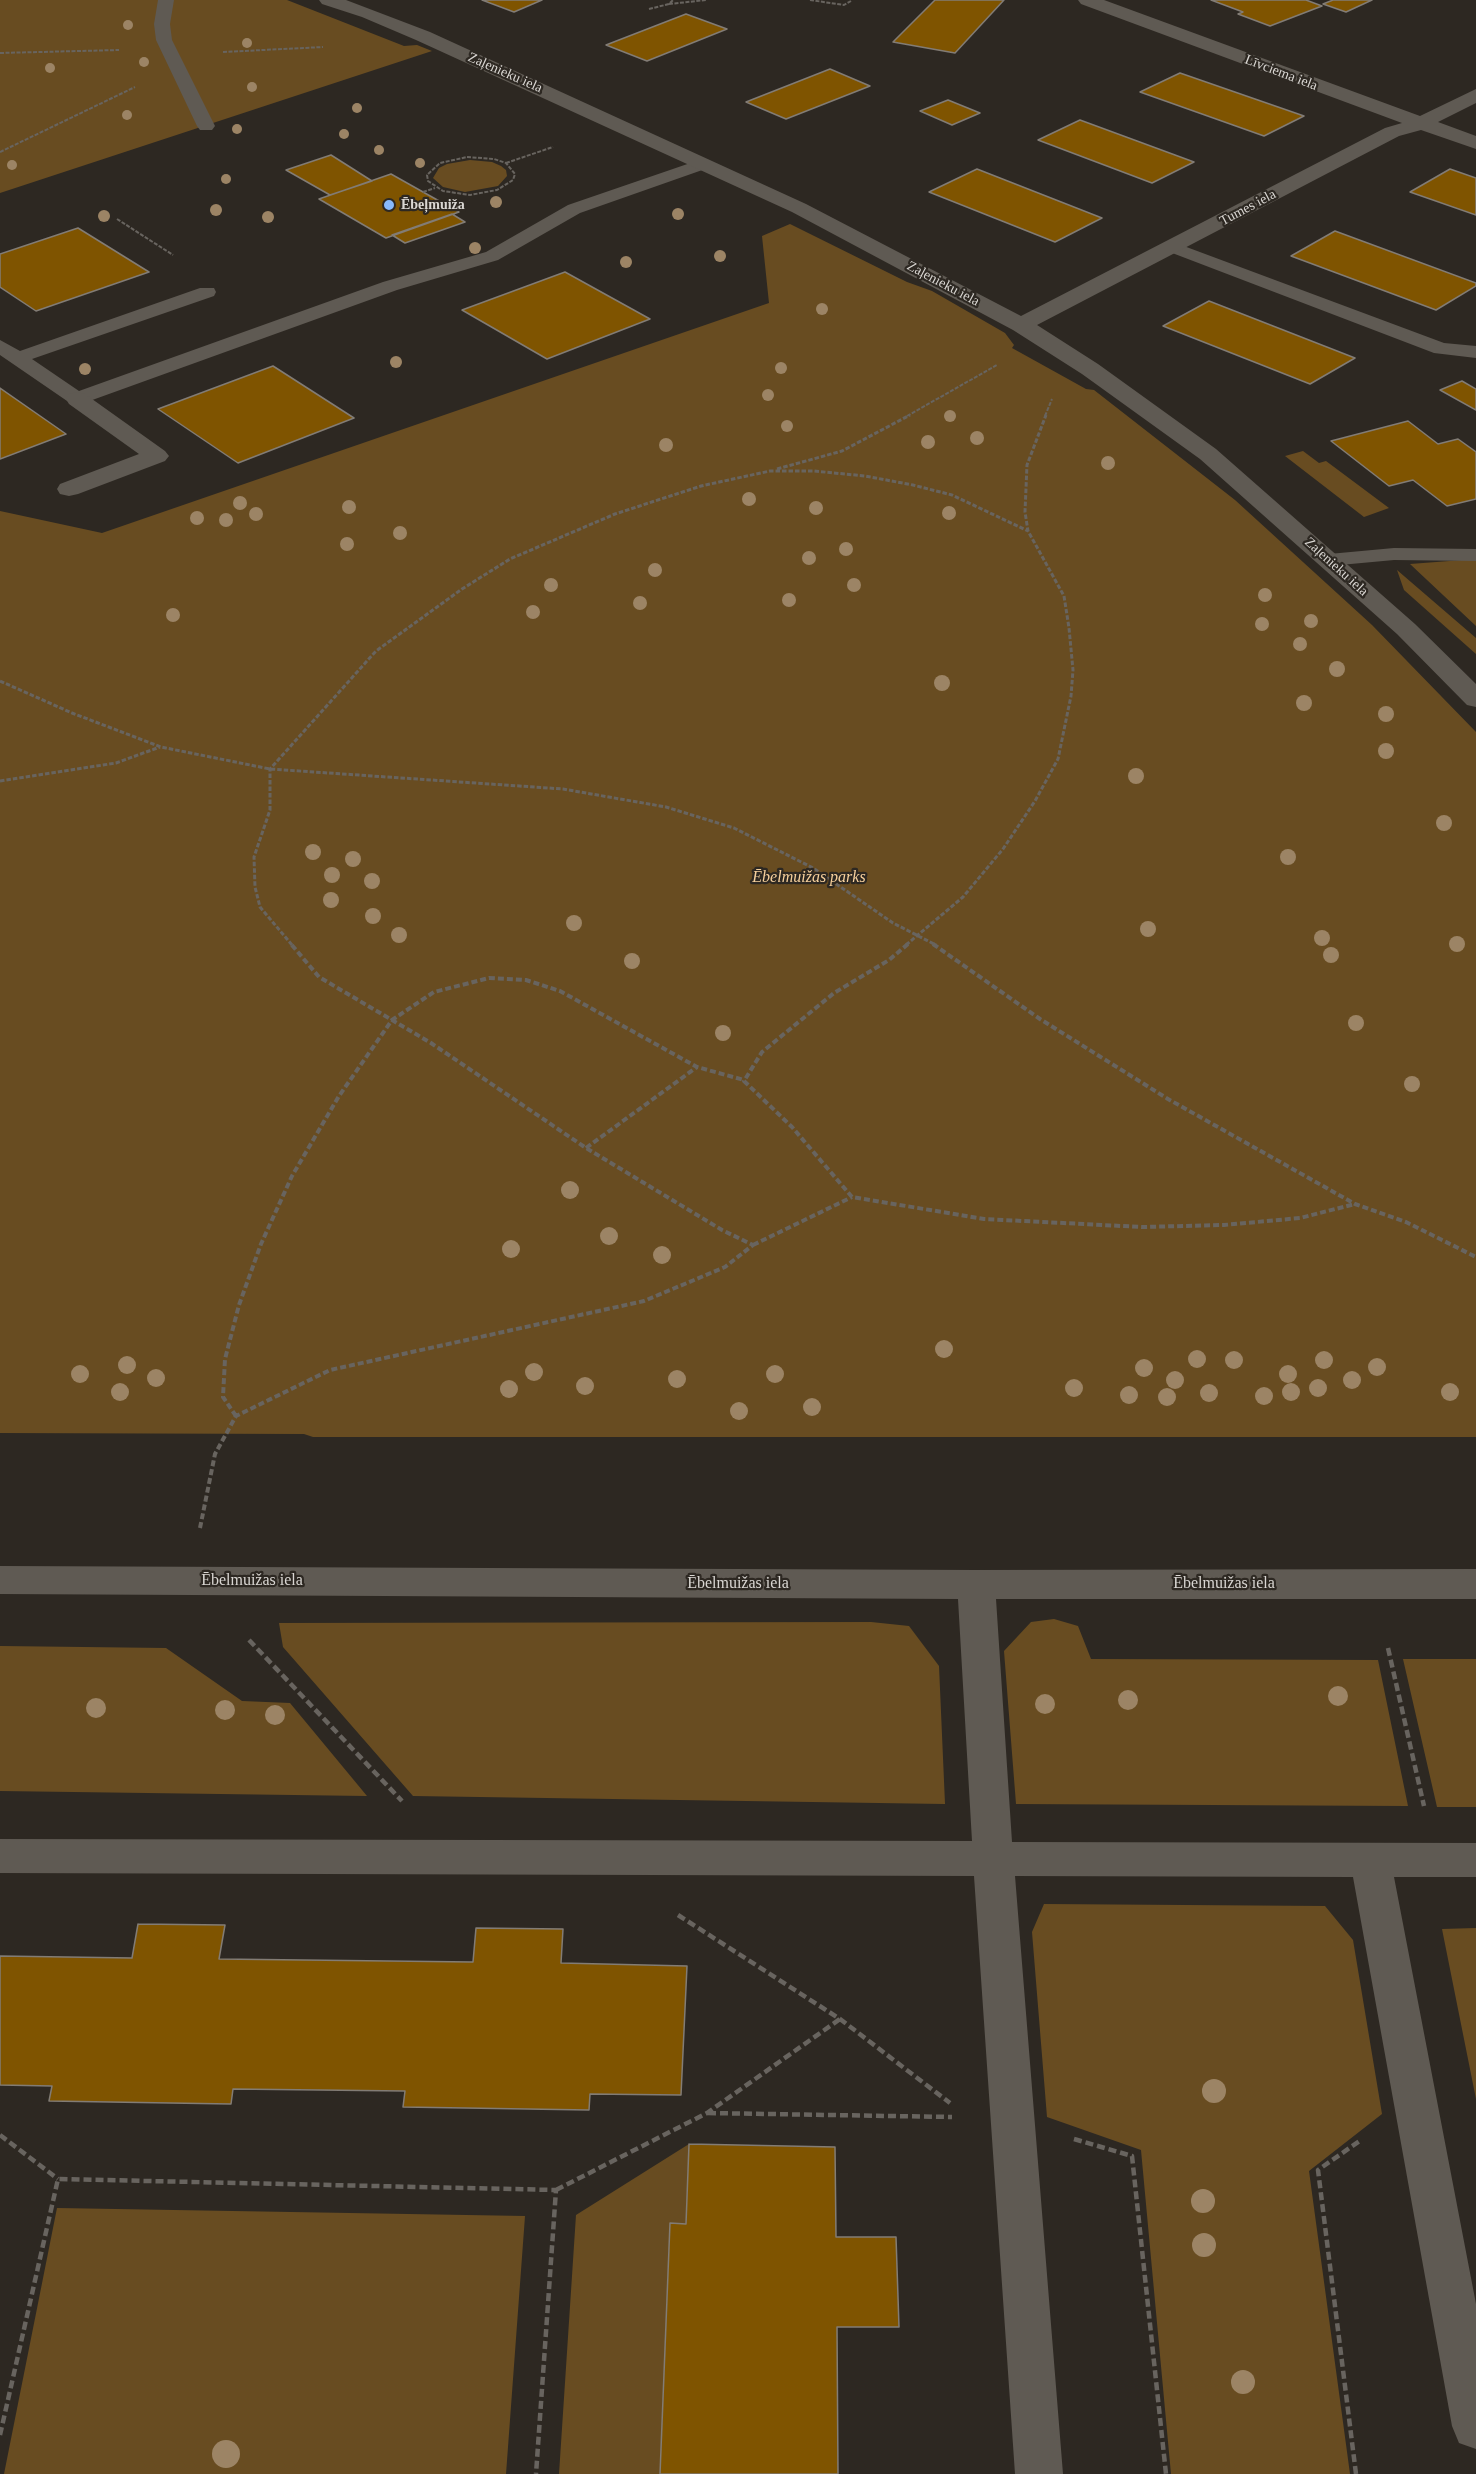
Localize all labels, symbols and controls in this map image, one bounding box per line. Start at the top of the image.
street label: Zaļenieku iela [465,49,545,97]
street label: Līvciema iela [1242,51,1320,95]
street label: Tumes iela [1217,186,1279,230]
place label: Ēbeļmuiža [401,197,465,213]
marker: Ēbeļmuiža [382,198,396,212]
street label: Zaļenieku iela [904,258,982,310]
street label: Zaļenieku iela [1301,534,1371,600]
park label: Ēbelmuižas parks [752,868,866,888]
street label: Ēbelmuižas iela [201,1571,303,1591]
street label: Ēbelmuižas iela [687,1574,789,1594]
street label: Ēbelmuižas iela [1173,1574,1275,1594]

